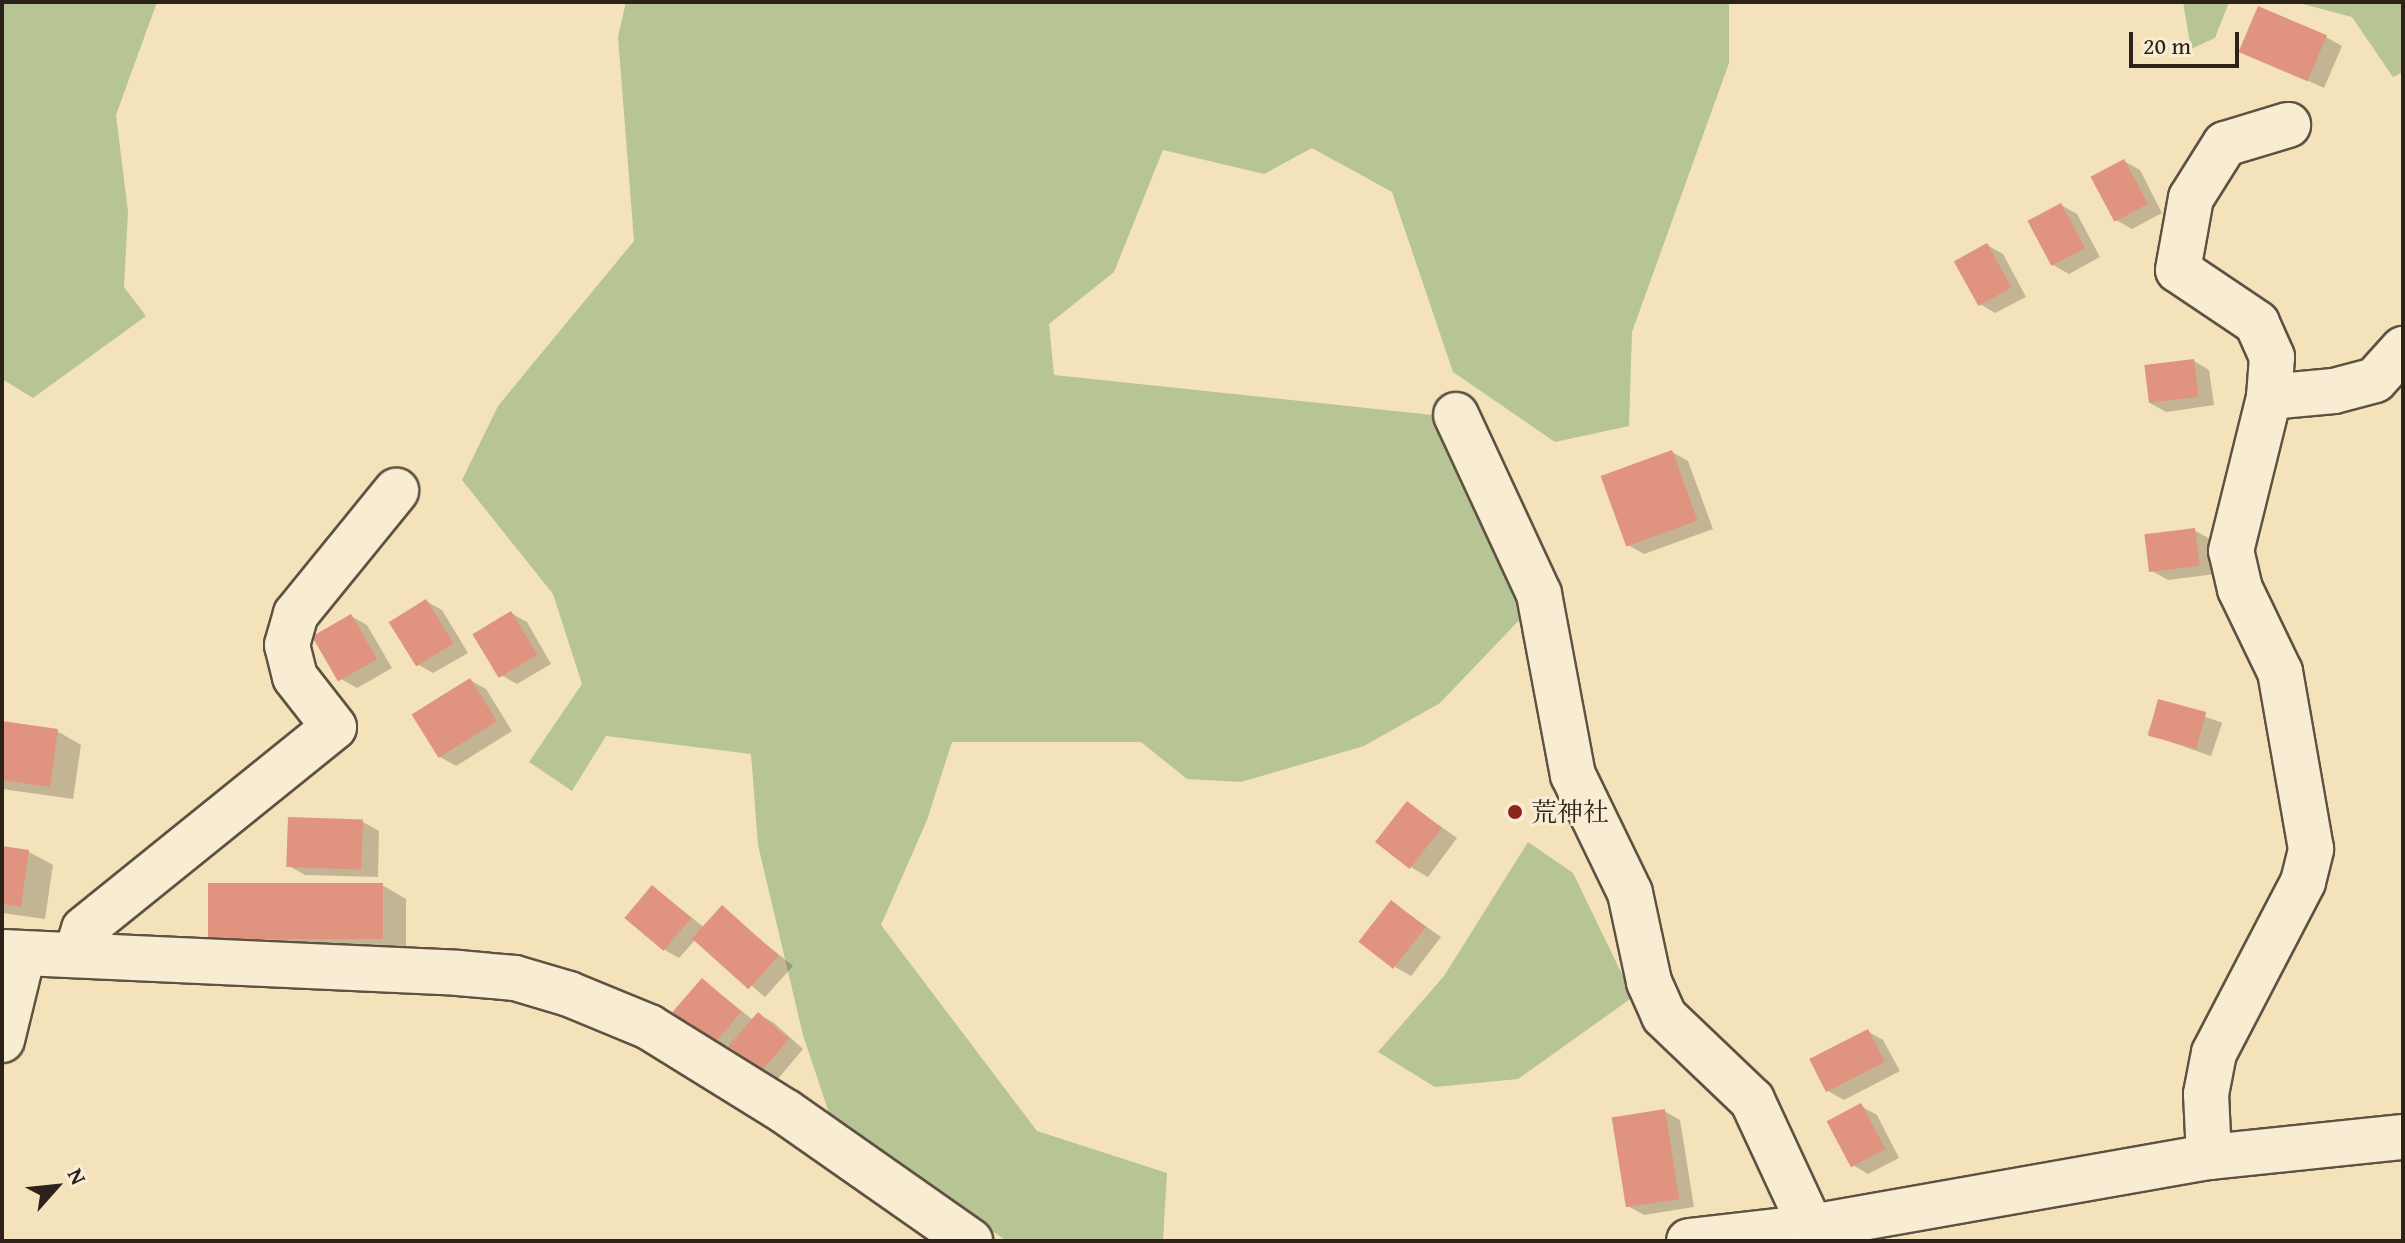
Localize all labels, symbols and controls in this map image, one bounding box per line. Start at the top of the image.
scale bar [2133,16,2243,66]
text: 20 m [2143,28,2191,63]
place label: 荒神社 [1531,796,1609,828]
marker: 荒神社 [1506,803,1524,821]
north arrow [16,1147,96,1227]
text: N [60,1162,95,1190]

